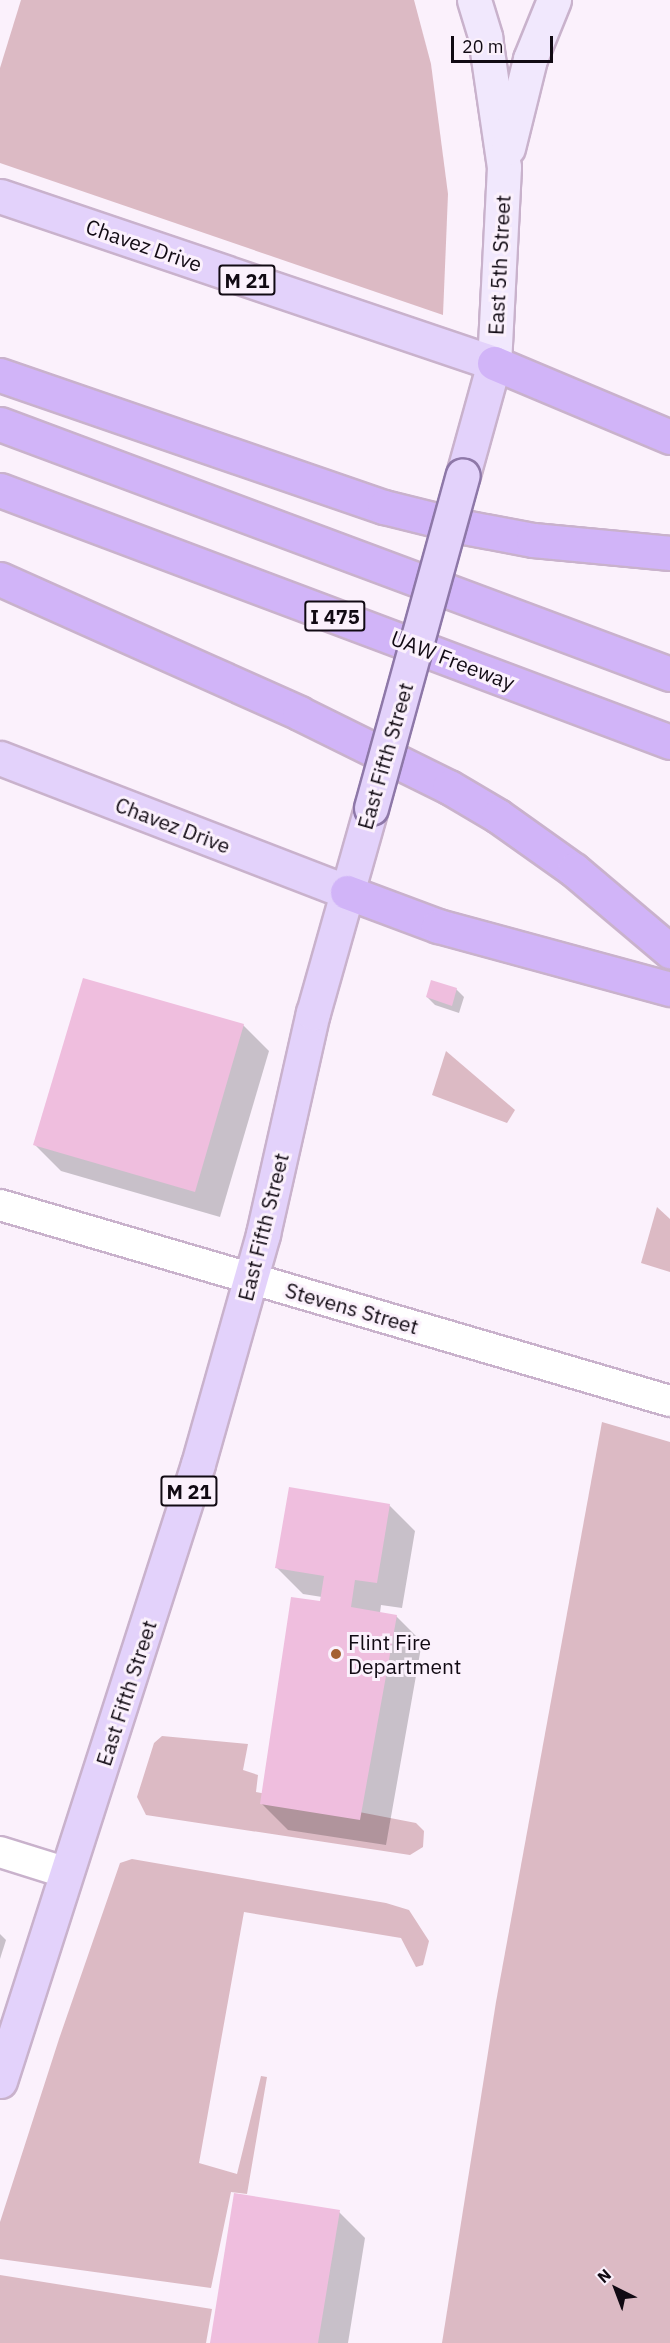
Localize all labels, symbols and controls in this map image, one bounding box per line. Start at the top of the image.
scale bar [454,24,556,62]
text: 20 m [462,35,504,58]
street label: East 5th Street [483,194,515,336]
street label: Chavez Drive [83,213,205,277]
road number: M 21 [217,263,277,297]
road number: I 475 [304,599,366,633]
street label: UAW Freeway [388,625,518,695]
street label: East Fifth Street [352,680,418,832]
street label: Chavez Drive [112,792,234,858]
street label: East Fifth Street [232,1150,294,1304]
street label: Stevens Street [283,1277,421,1339]
road number: M 21 [159,1474,219,1508]
street label: East Fifth Street [91,1617,161,1769]
place label: Flint Fire Department [348,1629,461,1679]
marker: Flint Fire Department [329,1647,343,1661]
north arrow [586,2259,646,2319]
text: N [593,2264,615,2287]

